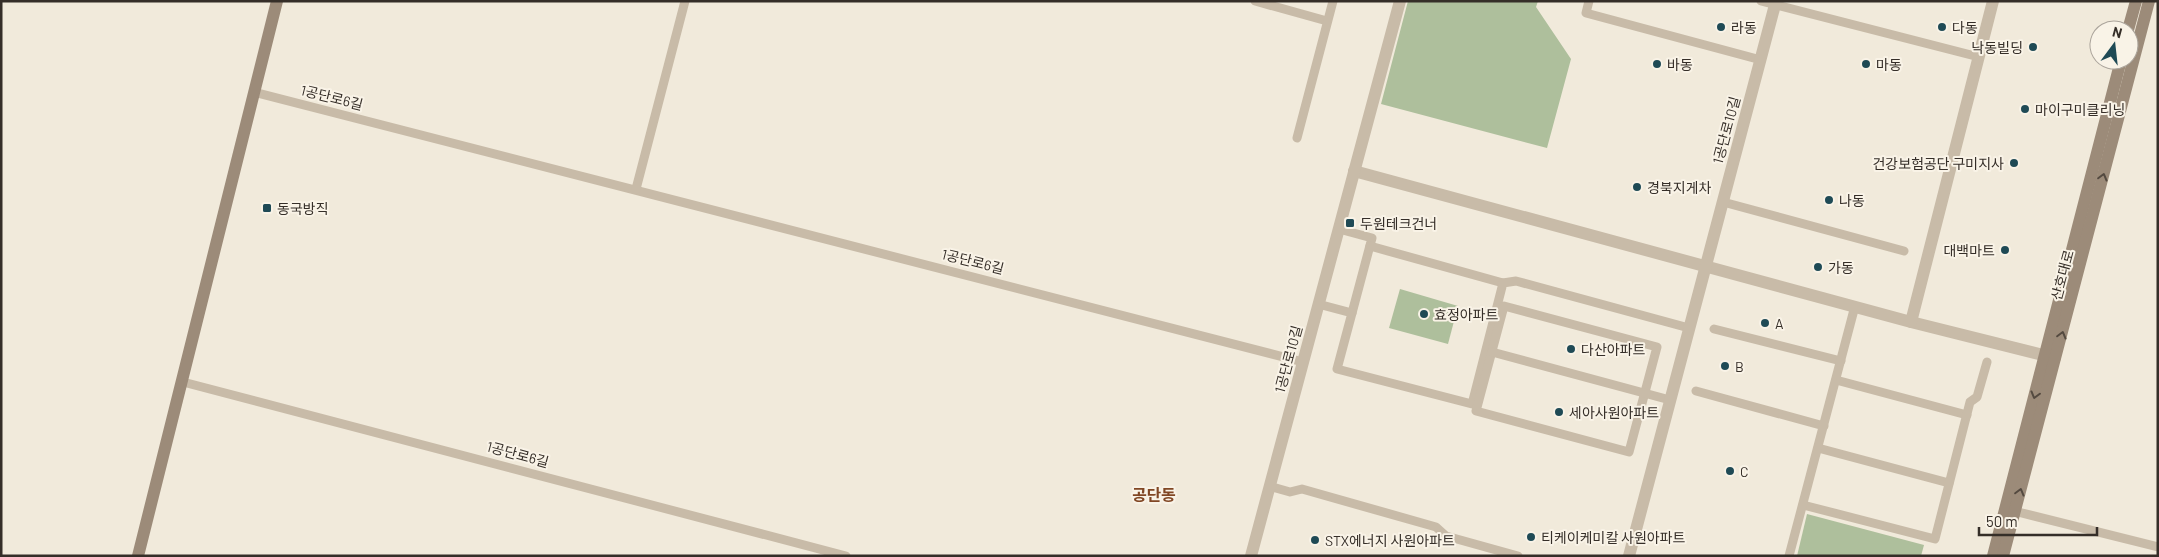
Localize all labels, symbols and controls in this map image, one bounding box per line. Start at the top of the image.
place label: 라동 [1731,19,1757,36]
place label: 다동 [1952,19,1978,36]
north arrow [2089,20,2139,70]
marker: 라동 [1715,21,1727,33]
marker: 다동 [1936,21,1948,33]
text: N [2111,23,2124,41]
place label: 낙동빌딩 [1971,39,2023,56]
marker: 낙동빌딩 [2027,41,2039,53]
place label: 바동 [1667,56,1693,73]
place label: 마동 [1876,56,1902,73]
marker: 바동 [1651,58,1663,70]
marker: 마동 [1860,58,1872,70]
street label: 1공단로6길 [299,81,365,113]
street label: 1공단로10길 [1709,94,1743,166]
place label: 마이구미클리닝 [2035,101,2125,118]
marker: 마이구미클리닝 [2019,103,2031,115]
place label: 건강보험공단 구미지사 [1872,155,2004,172]
marker: 건강보험공단 구미지사 [2008,157,2020,169]
one-way arrow [2097,173,2108,182]
place label: 경북지게차 [1647,179,1712,196]
marker: 경북지게차 [1631,181,1643,193]
place label: 나동 [1839,192,1865,209]
marker: 나동 [1823,194,1835,206]
place label: 동국방직 [277,200,329,217]
marker: 동국방직 [261,202,273,214]
place label: 두원테크건너 [1360,215,1437,232]
marker: 두원테크건너 [1344,217,1356,229]
place label: 대백마트 [1943,242,1995,259]
marker: 대백마트 [1999,244,2011,256]
street label: 1공단로6길 [940,245,1006,277]
street label: 산호대로 [2047,248,2077,302]
place label: 가동 [1828,259,1854,276]
marker: 가동 [1812,261,1824,273]
place label: 효정아파트 [1434,306,1499,323]
marker: 효정아파트 [1418,308,1430,320]
place label: A [1775,315,1784,332]
marker: A [1759,317,1771,329]
street label: 1공단로10길 [1271,323,1305,395]
one-way arrow [2056,330,2067,339]
place label: 다산아파트 [1581,341,1646,358]
marker: 다산아파트 [1565,343,1577,355]
place label: B [1735,358,1744,375]
marker: B [1719,360,1731,372]
one-way arrow [2030,391,2041,400]
place label: 세아사원아파트 [1569,404,1659,421]
marker: 세아사원아파트 [1553,406,1565,418]
street label: 1공단로6길 [485,438,551,470]
place label: C [1740,463,1749,480]
marker: C [1724,465,1736,477]
district label: 공단동 [1132,485,1176,504]
one-way arrow [2014,487,2025,496]
scale bar [1979,504,2096,536]
text: 50 m [1986,512,2018,530]
place label: 티케이케미칼 사원아파트 [1541,529,1686,546]
marker: 티케이케미칼 사원아파트 [1525,531,1537,543]
place label: STX에너지 사원아파트 [1325,532,1455,549]
marker: STX에너지 사원아파트 [1309,534,1321,546]

